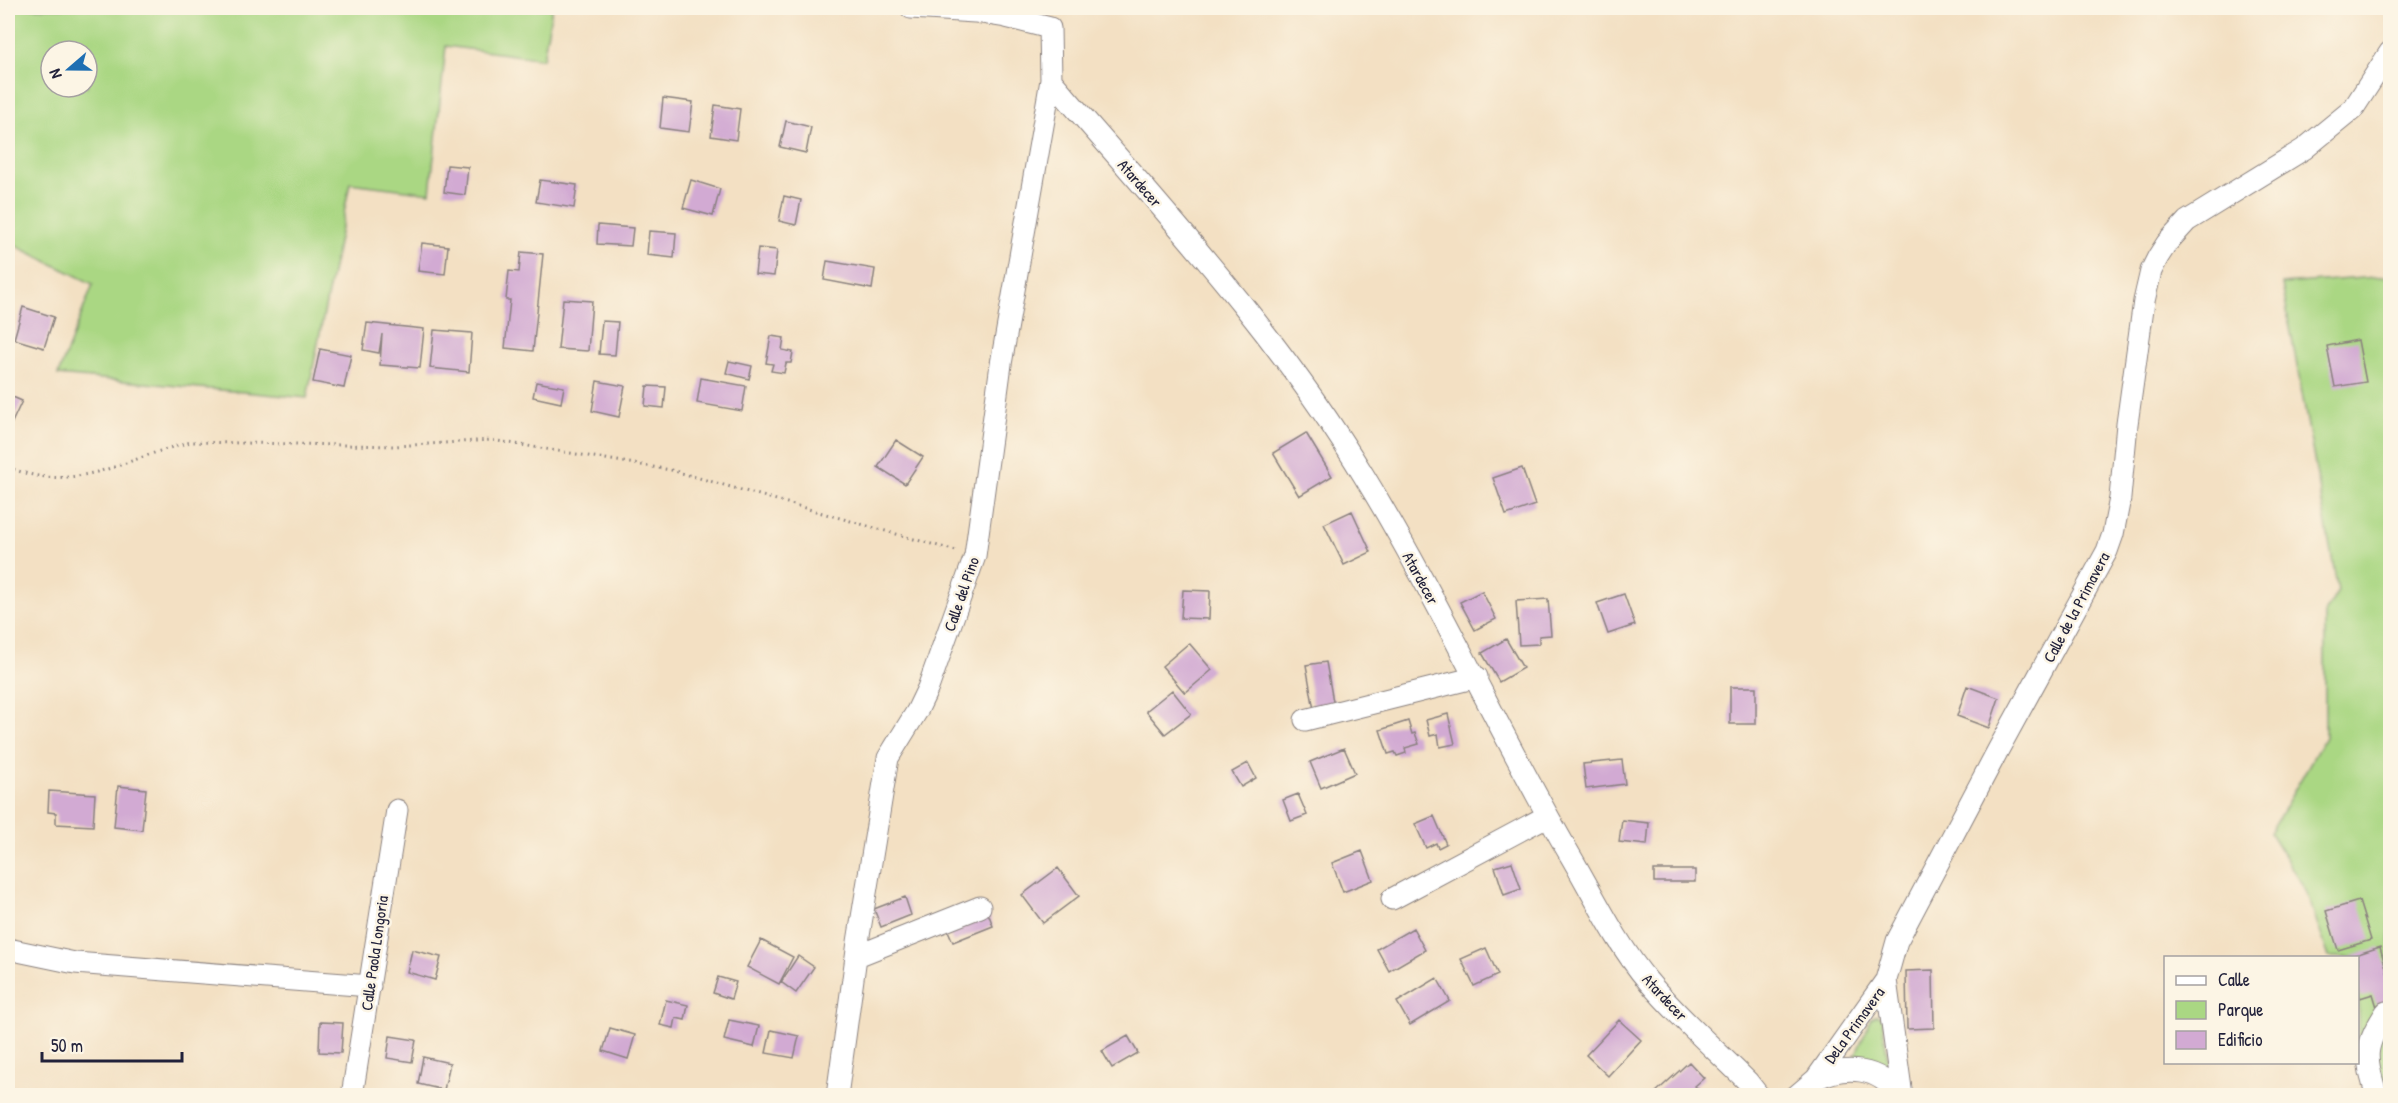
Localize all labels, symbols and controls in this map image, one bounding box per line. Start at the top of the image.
north arrow [39,39,99,99]
text: N [43,66,67,82]
street label: Atardecer [1113,154,1167,212]
street label: Atardecer [1398,548,1444,608]
street label: Calle de la Primavera [2038,548,2114,666]
street label: Calle del Pino [938,553,984,634]
street label: Calle Paola Longoria [355,894,393,1012]
legend [2164,956,2359,1064]
text: Calle [2218,967,2250,992]
street label: Atardecer [1637,969,1693,1025]
street label: DeLa Primavera [1819,982,1889,1068]
text: Parque [2218,997,2263,1022]
scale bar [42,1025,182,1063]
text: Edificio [2218,1027,2262,1052]
text: 50 m [51,1033,83,1058]

